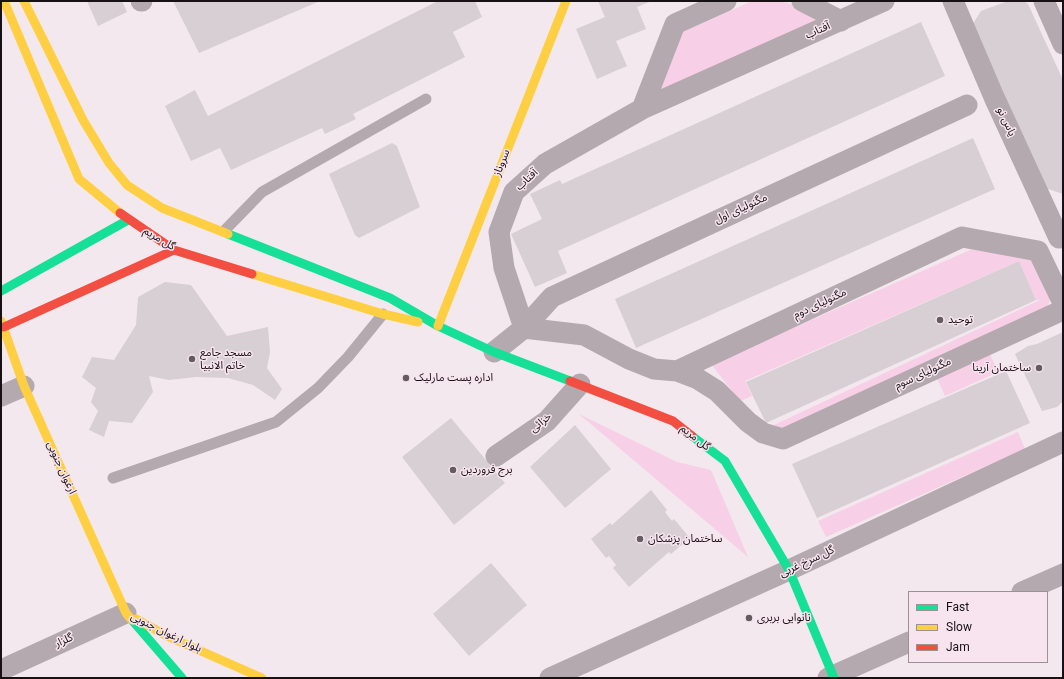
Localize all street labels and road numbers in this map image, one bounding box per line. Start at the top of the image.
street label: آفتاب [804,20,832,42]
street label: یاس نو [994,105,1018,139]
street label: سروناز [491,148,513,178]
street label: آفتاب [513,166,541,194]
street label: مگنولیای اول [712,191,770,227]
street label: گل مریم [141,224,177,254]
street label: مگنولیای دوم [791,286,849,322]
street label: مگنولیای سوم [893,355,953,393]
street label: خزائی [527,410,555,436]
street label: گل مریم [677,422,713,454]
street label: ارغوان جنوبی [43,440,79,496]
street label: گل سرخ غربی [778,544,836,580]
street label: بلوار ارغوان جنوبی [128,610,204,656]
street label: گلزار [53,631,75,651]

